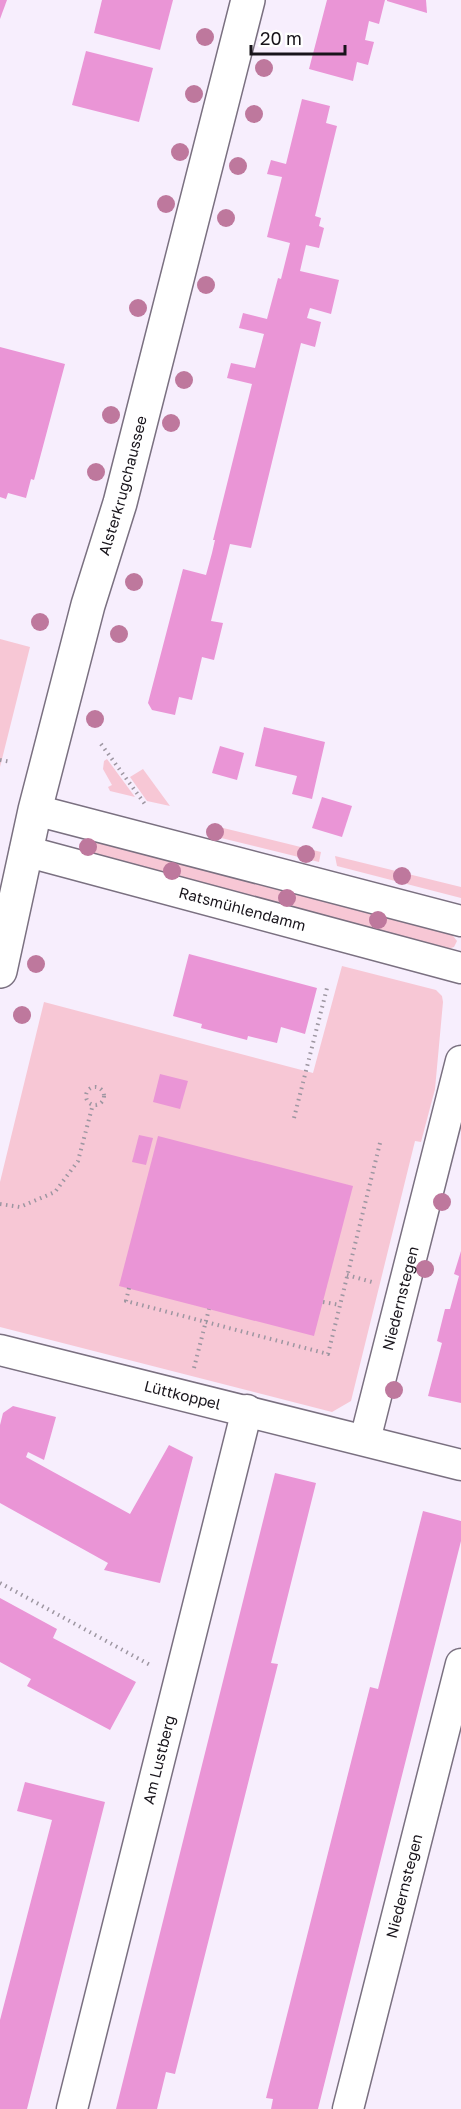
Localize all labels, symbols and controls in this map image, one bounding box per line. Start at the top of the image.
scale bar [251,18,346,56]
text: 20 m [260,27,302,49]
street label: Alsterkrugchaussee [94,413,150,557]
street label: Ratsmühlendamm [177,883,308,934]
street label: Niedernstegen [378,1244,422,1352]
street label: Lüttkoppel [142,1376,223,1413]
street label: Am Lustberg [139,1713,178,1806]
street label: Niedernstegen [382,1832,426,1940]

